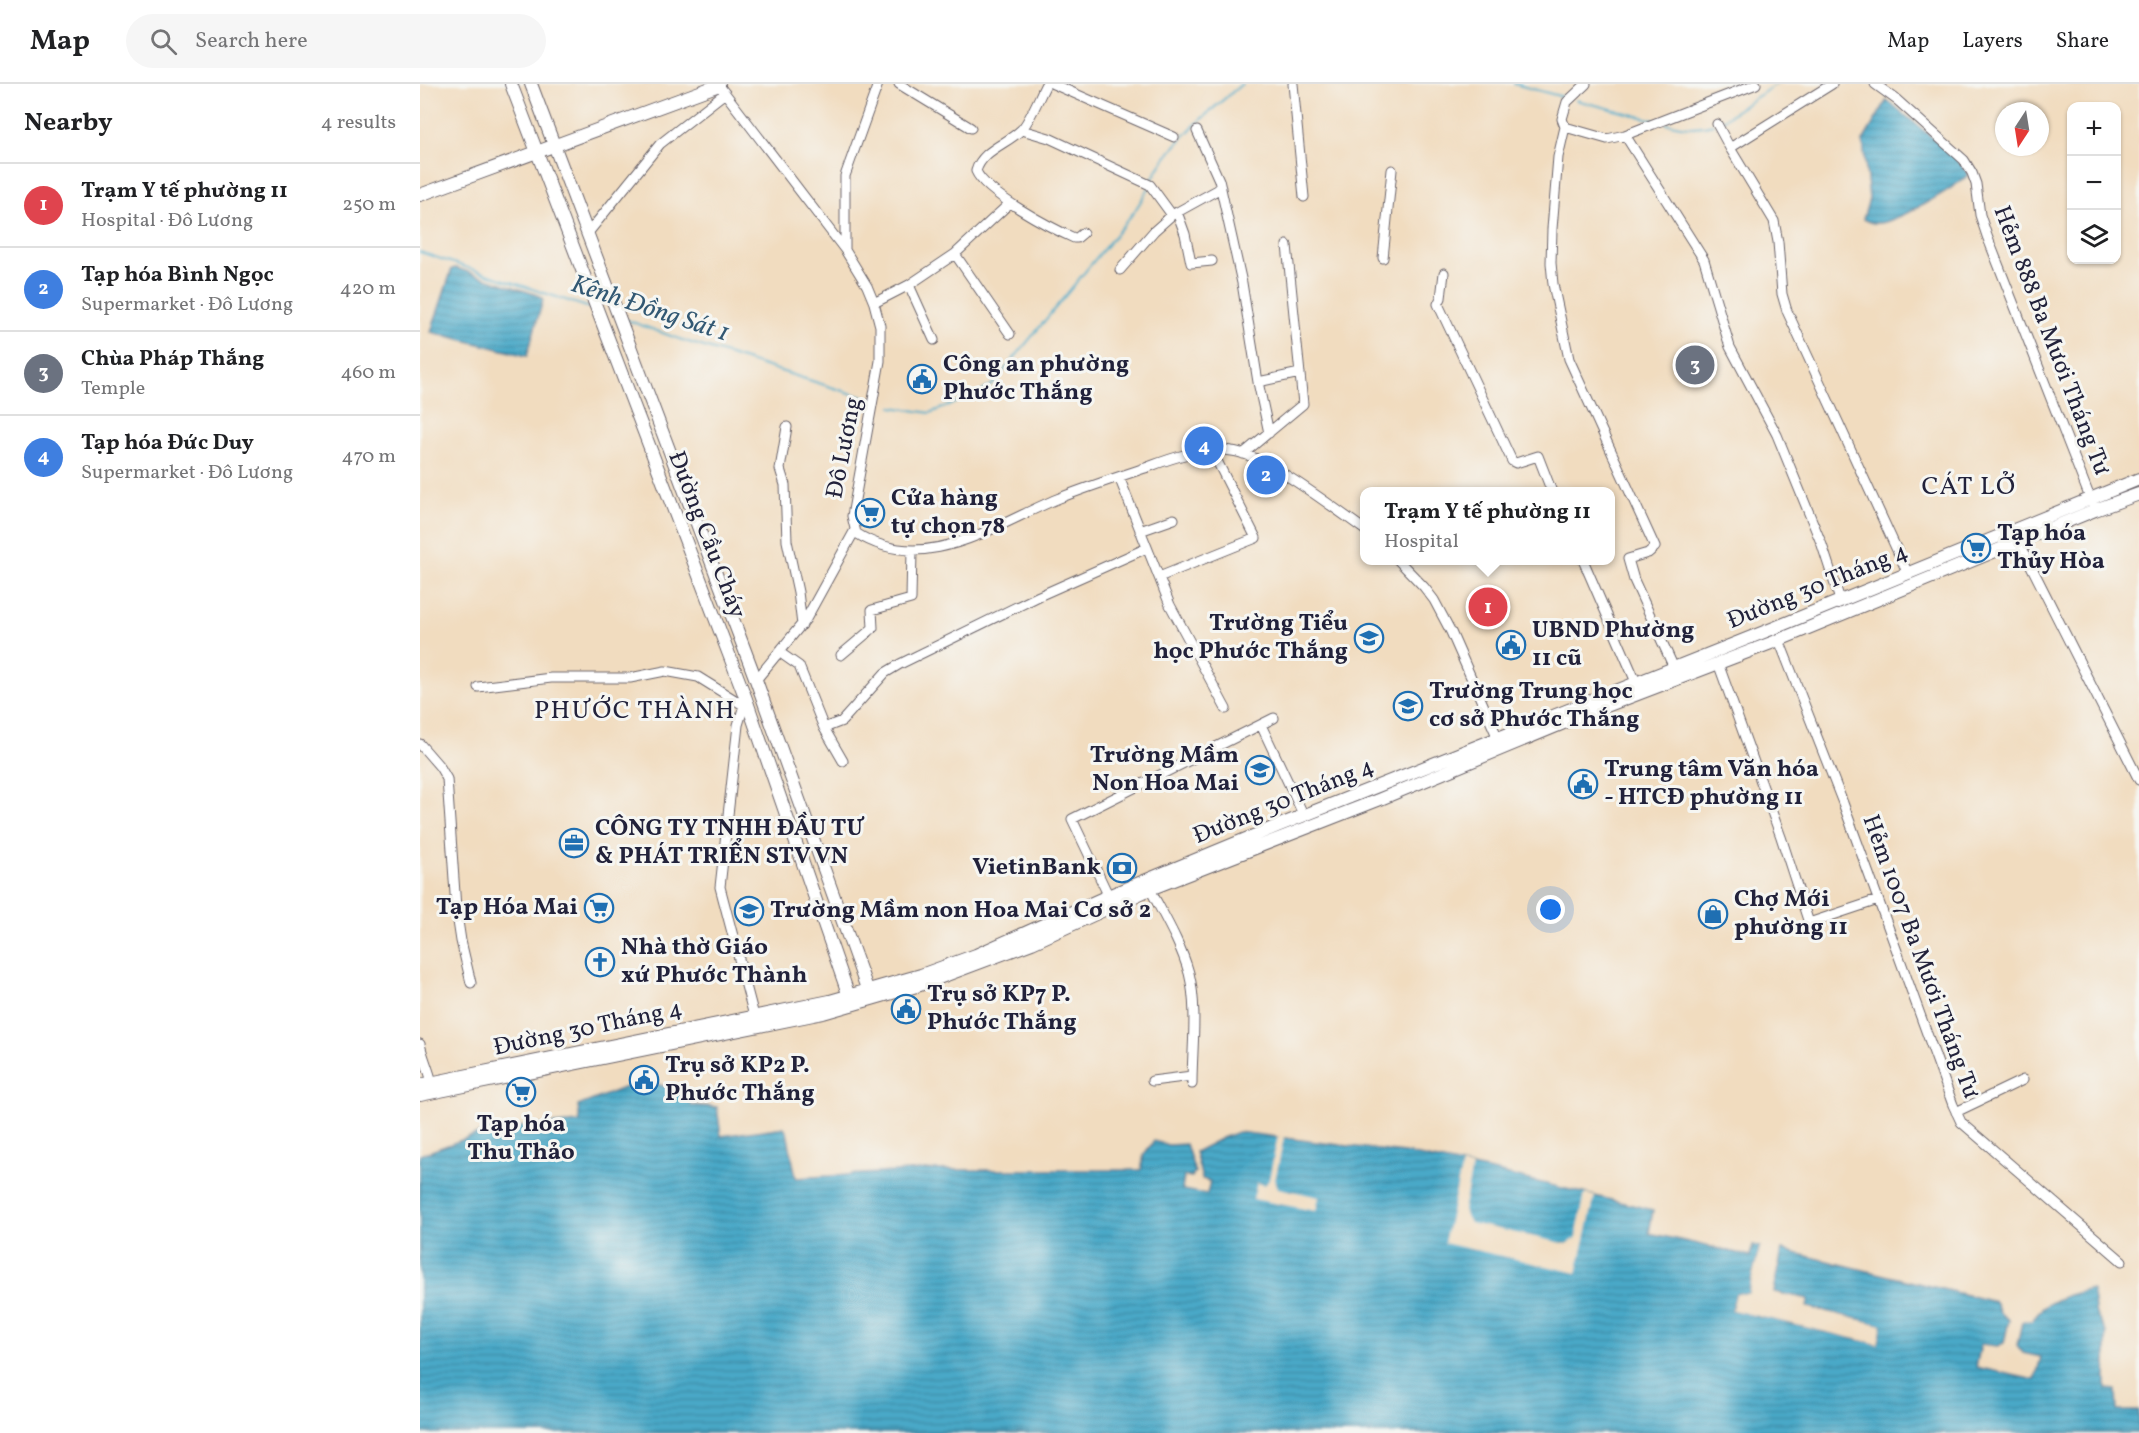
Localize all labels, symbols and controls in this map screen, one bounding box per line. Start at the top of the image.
search box [126,14,546,68]
text: Map [30,22,90,61]
icon: search [147,25,180,58]
text: Search here [195,26,308,57]
text: Map [1887,27,1929,56]
text: Layers [1962,27,2023,56]
text: Share [2056,27,2109,56]
north arrow [1995,102,2049,156]
map controls [2067,102,2121,264]
button: + [2067,102,2121,156]
text: Nearby [24,105,113,141]
text: 4 results [321,109,396,137]
button: − [2067,156,2121,210]
text: Trạm Y tế phường 11 [81,176,288,207]
text: 1 [39,191,48,219]
text: 250 m [342,191,396,219]
street label: Hẻm 888 Ba Mươi Tháng Tư [1984,201,2118,481]
text: Hospital · Đô Lương [81,207,253,235]
button: layers [2067,210,2121,264]
text: Tạp hóa Bình Ngọc [81,260,274,291]
water label: Kênh Đồng Sát 1 [566,266,734,352]
text: 2 [38,275,49,303]
text: 420 m [340,275,396,303]
text: Supermarket · Đô Lương [81,291,293,319]
pin: 3 [1676,342,1714,388]
text: Chùa Pháp Thắng [81,344,264,375]
place label: Công an phường Phước Thắng [943,348,1129,410]
text: 3 [38,359,49,387]
text: 460 m [340,359,396,387]
public building icon: Công an phường Phước Thắng [906,363,938,395]
text: Temple [81,375,145,403]
street label: Đô Lương [819,394,871,502]
pin: 4 [1184,424,1224,469]
text: Tạp hóa Đức Duy [81,428,254,459]
text: 4 [37,443,50,471]
text: 470 m [341,443,396,471]
street label: Đường Cầu Cháy [658,446,754,624]
pin: 2 [1246,452,1286,498]
text: Supermarket · Đô Lương [81,459,293,487]
district label: CÁT LỞ [1921,469,2017,505]
place label: Cửa hàng tự chọn 78 [891,482,1005,544]
popup [1360,487,1615,565]
supermarket icon: Cửa hàng tự chọn 78 [854,497,886,529]
text: Trạm Y tế phường 11 [1384,497,1591,528]
place label: Tạp hóa Thủy Hòa [1997,517,2105,579]
text: Hospital [1384,528,1459,556]
supermarket icon: Tạp hóa Thủy Hòa [1960,532,1992,564]
street label: Đường 30 Tháng 4 [1722,535,1914,639]
pin: 1 [1468,584,1508,630]
place label: Trường Tiểu học Phước Thắng [1153,607,1348,669]
place label: UBND Phường 11 cũ [1532,614,1694,676]
school or university icon: Trường Tiểu học Phước Thắng [1353,622,1385,654]
public building icon: UBND Phường 11 cũ [1495,629,1527,661]
place label: Trường Trung học cơ sở Phước Thắng [1429,675,1639,737]
school or university icon: Trường Trung học cơ sở Phước Thắng [1392,690,1424,722]
district label: PHƯỚC THÀNH [534,693,736,729]
place label: Trường Mầm Non Hoa Mai [1090,739,1239,801]
street label: Đường 30 Tháng 4 [1188,750,1380,854]
place label: Trung tâm Văn hóa - HTCĐ phường 11 [1604,753,1819,815]
school or university icon: Trường Mầm Non Hoa Mai [1244,754,1276,786]
public building icon: Trung tâm Văn hóa - HTCĐ phường 11 [1567,768,1599,800]
street label: Hẻm 1007 Ba Mươi Tháng Tư [1853,810,1987,1104]
place label: CÔNG TY TNHH ĐẦU TƯ & PHÁT TRIỂN STV VN [595,811,865,874]
office icon: CÔNG TY TNHH ĐẦU TƯ & PHÁT TRIỂN STV VN [558,827,590,859]
place label: VietinBank [972,851,1101,885]
bank icon: VietinBank [1106,852,1138,884]
place label: Chợ Mới phường 11 [1734,883,1848,945]
place label: Tạp Hóa Mai [436,891,578,925]
supermarket icon: Tạp Hóa Mai [583,892,615,924]
place label: Trường Mầm non Hoa Mai Cơ sở 2 [770,894,1151,928]
school or university icon: Trường Mầm non Hoa Mai Cơ sở 2 [733,895,765,927]
your location [1536,895,1565,924]
shop icon: Chợ Mới phường 11 [1697,898,1729,930]
place label: Nhà thờ Giáo xứ Phước Thành [621,931,807,993]
church icon: Nhà thờ Giáo xứ Phước Thành [584,946,616,978]
place label: Trụ sở KP7 P. Phước Thắng [927,978,1077,1040]
street label: Đường 30 Tháng 4 [490,992,686,1066]
public building icon: Trụ sở KP7 P. Phước Thắng [890,993,922,1025]
place label: Trụ sở KP2 P. Phước Thắng [665,1049,815,1111]
public building icon: Trụ sở KP2 P. Phước Thắng [628,1064,660,1096]
supermarket icon: Tạp hóa Thu Thảo [505,1076,537,1108]
place label: Tạp hóa Thu Thảo [467,1108,575,1170]

